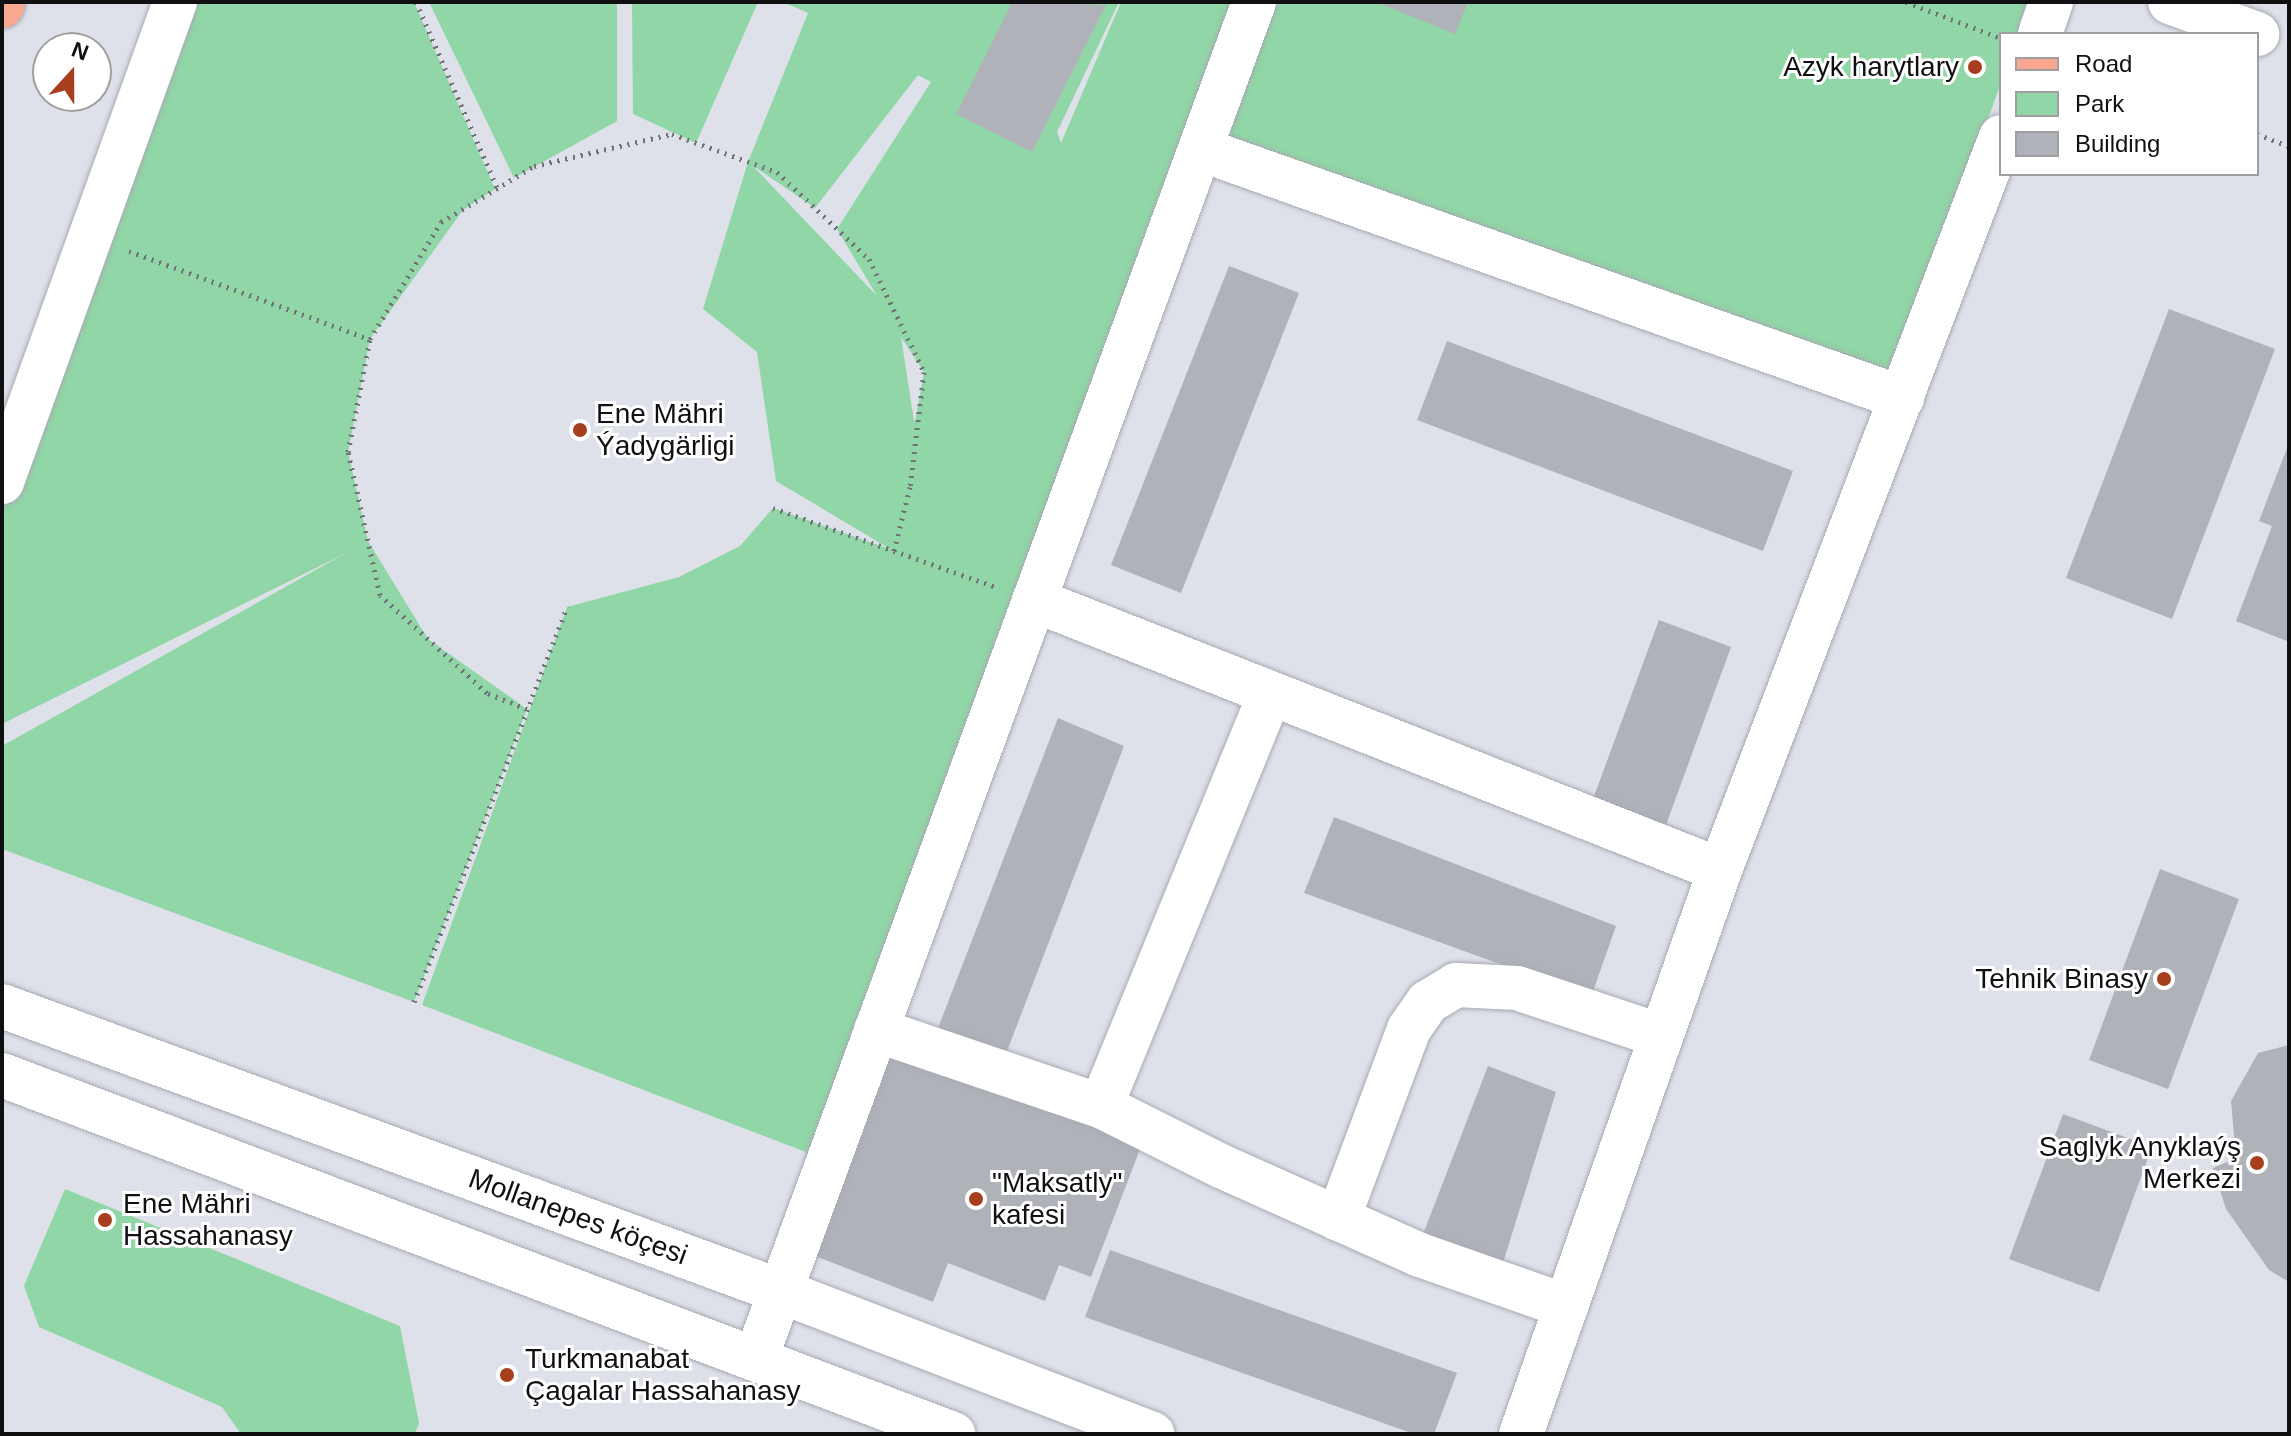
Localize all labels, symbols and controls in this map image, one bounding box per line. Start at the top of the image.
north arrow [32,32,112,112]
legend [1999,32,2259,176]
text: N [68,36,92,66]
place label: Azyk harytlary [1783,50,1959,84]
text: Road [2075,50,2132,77]
marker: Azyk harytlary [1966,58,1984,76]
text: Park [2075,90,2124,117]
text: Building [2075,130,2160,157]
place label: Ene Mähri Ýadygärligi [596,397,735,463]
marker: Ene Mähri Ýadygärligi [571,421,589,439]
place label: Tehnik Binasy [1975,962,2148,996]
marker: Tehnik Binasy [2155,970,2173,988]
place label: Saglyk Anyklaýş Merkezi [2037,1130,2241,1196]
marker: Saglyk Anyklaýş Merkezi [2248,1154,2266,1172]
street label: Mollanepes köçesi [464,1162,692,1272]
place label: "Maksatly" kafesi [992,1166,1122,1232]
place label: Ene Mähri Hassahanasy [123,1187,293,1253]
marker: "Maksatly" kafesi [967,1190,985,1208]
marker: Ene Mähri Hassahanasy [94,1209,116,1231]
place label: Turkmanabat Çagalar Hassahanasy [525,1342,800,1408]
marker: Turkmanabat Çagalar Hassahanasy [496,1364,518,1386]

